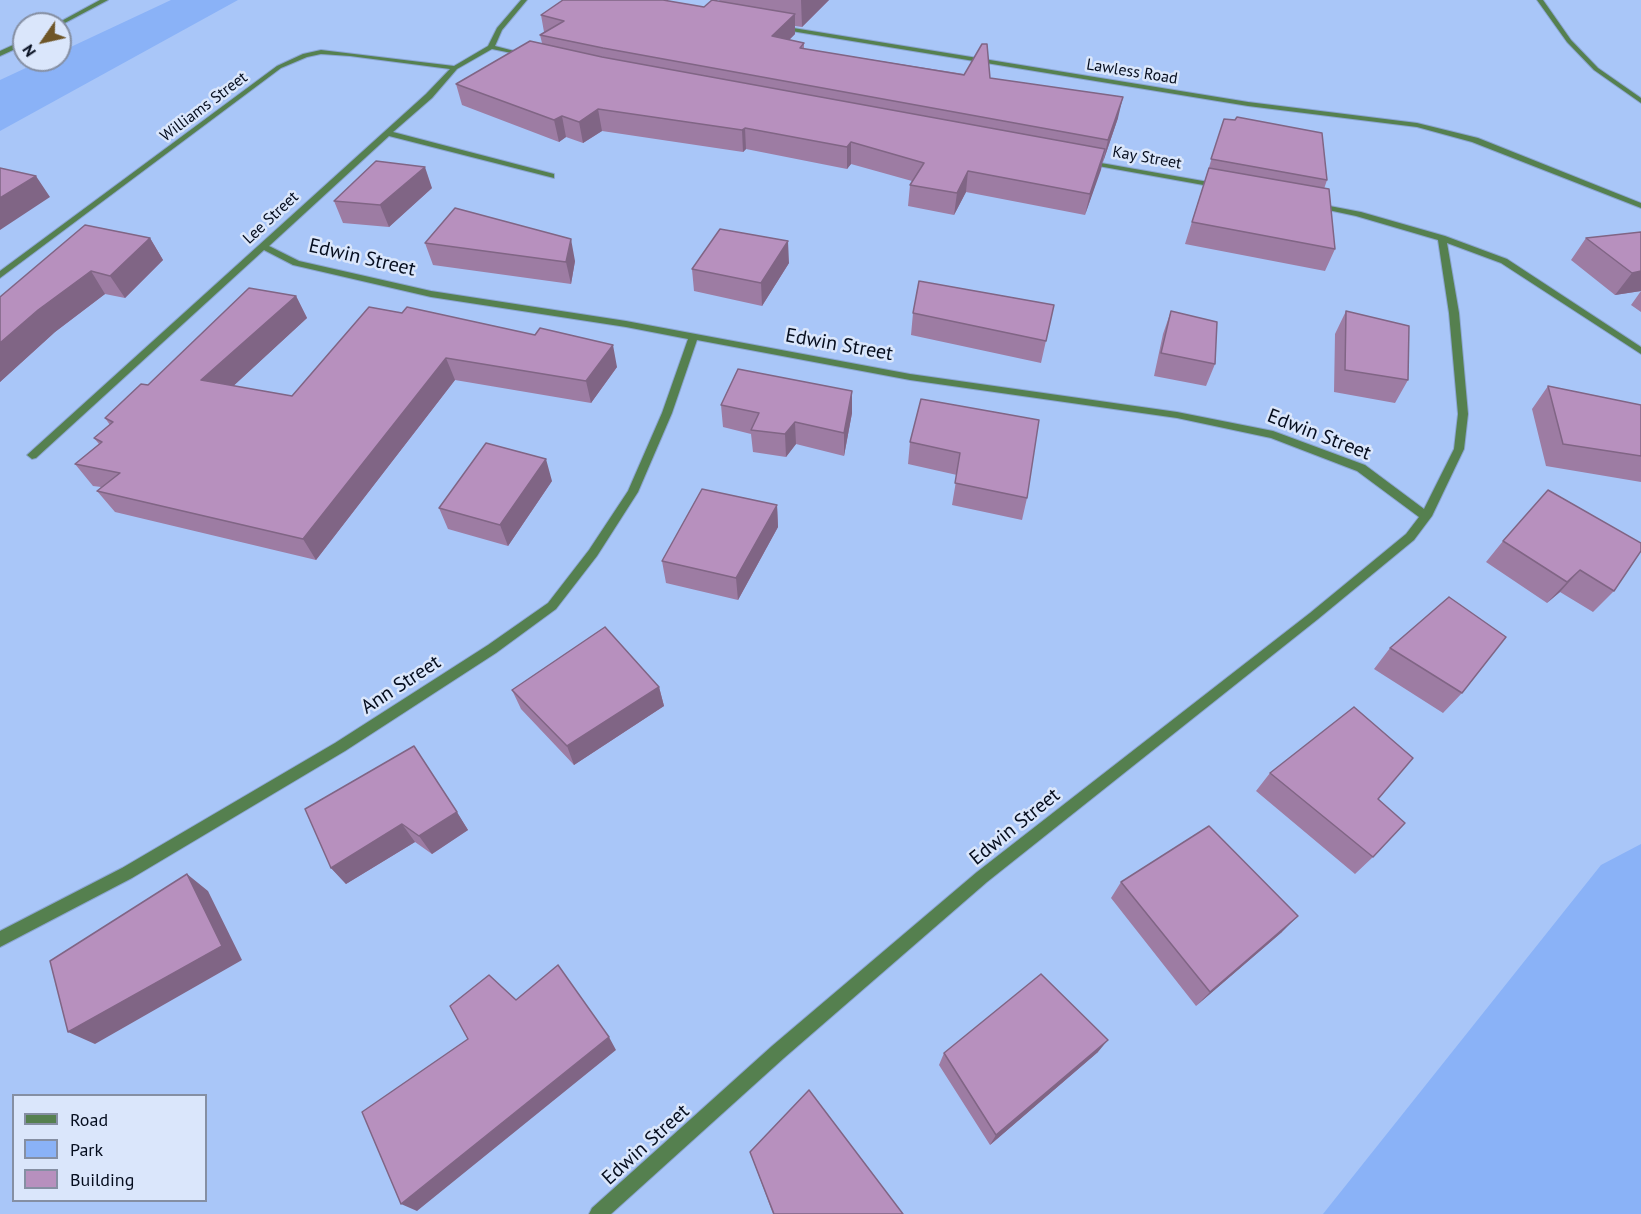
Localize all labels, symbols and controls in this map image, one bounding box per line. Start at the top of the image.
north arrow [12,12,72,72]
text: N [18,41,40,61]
street label: Lawless Road [1085,55,1179,89]
street label: Williams Street [157,68,251,146]
street label: Kay Street [1111,142,1183,174]
street label: Lee Street [239,188,303,248]
street label: Edwin Street [306,234,418,282]
street label: Edwin Street [783,324,895,366]
street label: Edwin Street [1264,404,1374,466]
street label: Ann Street [357,650,445,720]
street label: Edwin Street [965,783,1065,871]
legend [12,1094,207,1202]
street label: Edwin Street [598,1100,694,1190]
text: Road [70,1108,108,1131]
text: Park [70,1138,103,1161]
text: Building [70,1168,134,1191]

